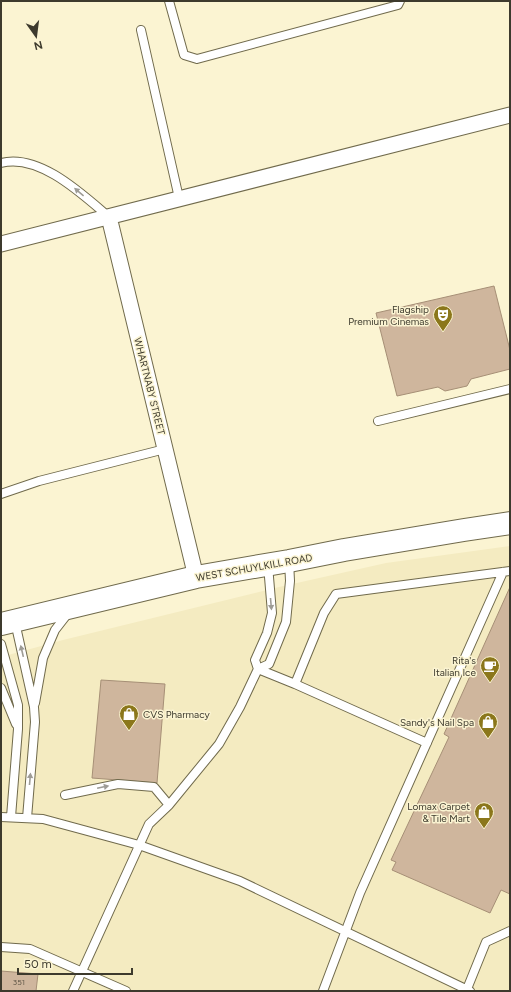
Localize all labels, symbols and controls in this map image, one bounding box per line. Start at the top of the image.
north arrow [16,16,56,56]
text: N [33,38,44,53]
one-way arrow [73,187,84,196]
place label: Flagship Premium Cinemas [348,303,429,328]
theatre icon: Flagship Premium Cinemas [432,304,454,332]
street label: WHARTNABY STREET [131,336,168,437]
street label: WEST SCHUYLKILL ROAD [195,551,313,584]
one-way arrow [268,598,274,610]
one-way arrow [18,645,24,657]
place label: Rita's Italian Ice [433,654,477,679]
cafe icon: Rita's Italian Ice [479,655,501,683]
shop icon: CVS Pharmacy [118,703,140,731]
place label: CVS Pharmacy [143,708,210,721]
shop icon: Sandy's Nail Spa [477,711,499,739]
place label: Sandy's Nail Spa [400,716,474,729]
one-way arrow [27,773,34,785]
one-way arrow [97,783,109,789]
place label: Lomax Carpet & Tile Mart [407,800,470,825]
shop icon: Lomax Carpet & Tile Mart [473,801,495,829]
scale bar [18,950,132,976]
text: 50 m [24,957,52,971]
house number: 351 [13,977,25,987]

